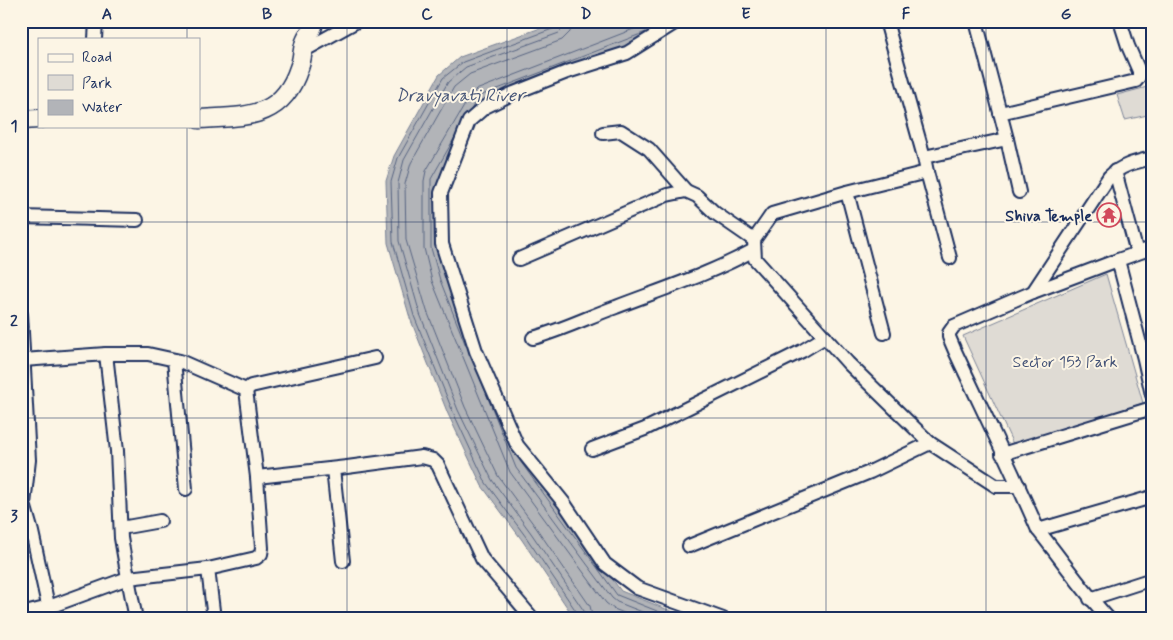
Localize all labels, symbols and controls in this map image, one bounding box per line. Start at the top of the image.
text: A [102,4,112,25]
text: B [262,4,272,25]
text: C [421,4,433,25]
text: D [580,4,592,25]
text: E [741,4,751,25]
text: F [902,4,911,25]
text: G [1061,4,1072,25]
legend [38,38,200,128]
text: Road [82,48,112,68]
text: Park [82,74,112,94]
water label: Dravyavati River [395,84,527,108]
text: Water [82,98,122,118]
text: 1 [10,116,18,137]
temple icon: Shiva Temple [1096,202,1122,228]
place label: Shiva Temple [1005,206,1092,227]
text: 2 [10,311,18,332]
park label: Sector 153 Park [1013,352,1118,373]
text: 3 [10,506,18,527]

